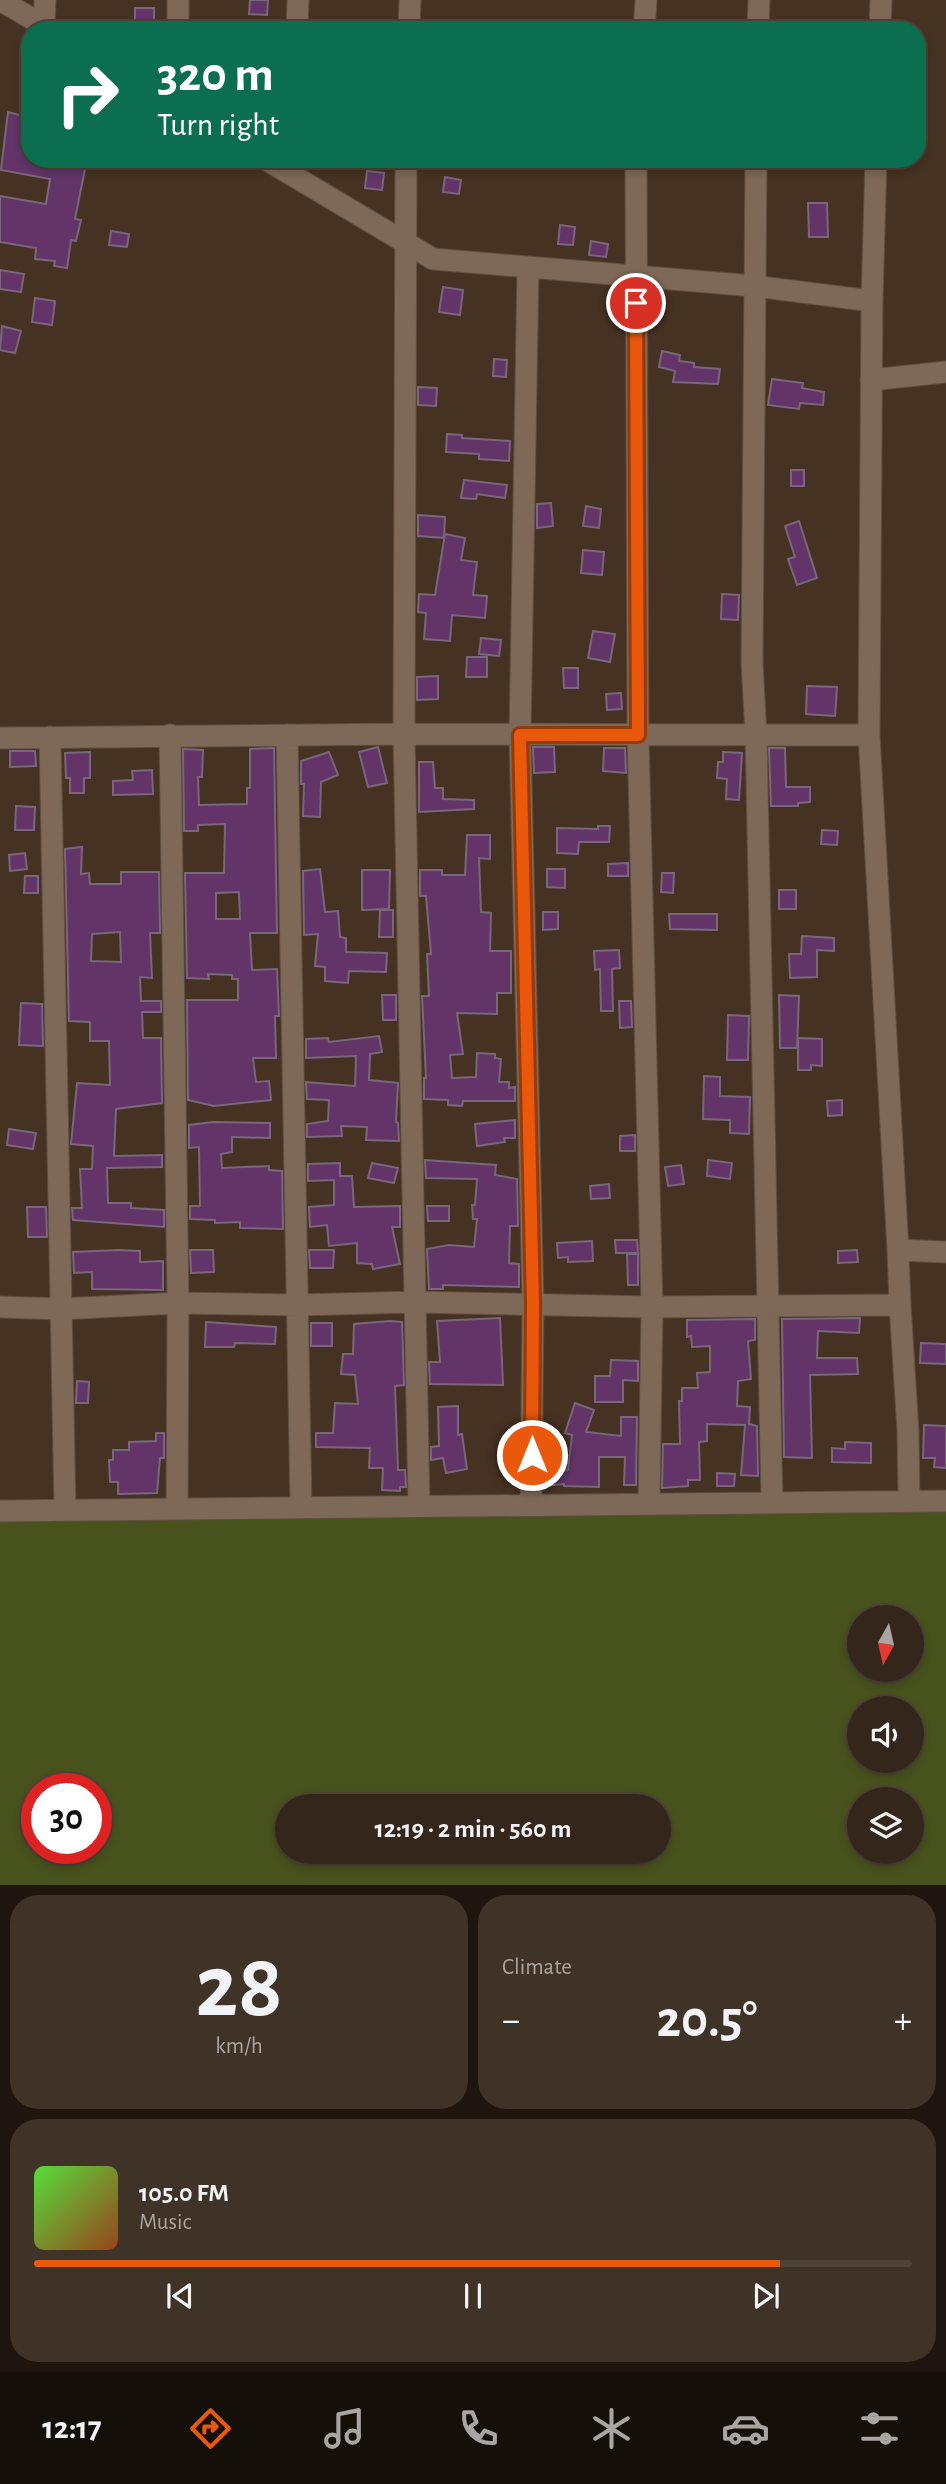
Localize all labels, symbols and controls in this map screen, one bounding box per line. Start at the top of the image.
icon: right [42,49,133,140]
text: 320 m [157,51,274,100]
text: Turn right [157,109,279,141]
pin [606,273,666,333]
icon: arrive [617,284,655,322]
position arrow [495,1418,569,1492]
north arrow [847,1605,924,1682]
map controls [847,1605,924,1864]
button: sound [847,1696,924,1773]
speed limit sign: 30 [21,1773,112,1864]
button: layers [847,1787,924,1864]
text: 12:19 · 2 min · 560 m [374,1816,572,1842]
text: 28 [195,1942,283,2033]
text: Climate [502,1956,572,1979]
text: 20.5° [656,1994,758,2046]
text: − [502,2002,520,2040]
text: + [894,2002,912,2040]
text: km/h [215,2035,263,2058]
text: 105.0 FM [139,2180,229,2206]
text: Music [139,2211,191,2234]
icon: previous [161,2277,199,2315]
icon: pause [454,2277,492,2315]
icon: next [747,2277,785,2315]
icon: directions [186,2404,235,2453]
icon: music [320,2404,369,2453]
icon: phone [454,2404,503,2453]
icon: climate [587,2404,636,2453]
icon: car [721,2404,770,2453]
icon: filters [855,2404,904,2453]
text: 12:17 [42,2412,102,2444]

